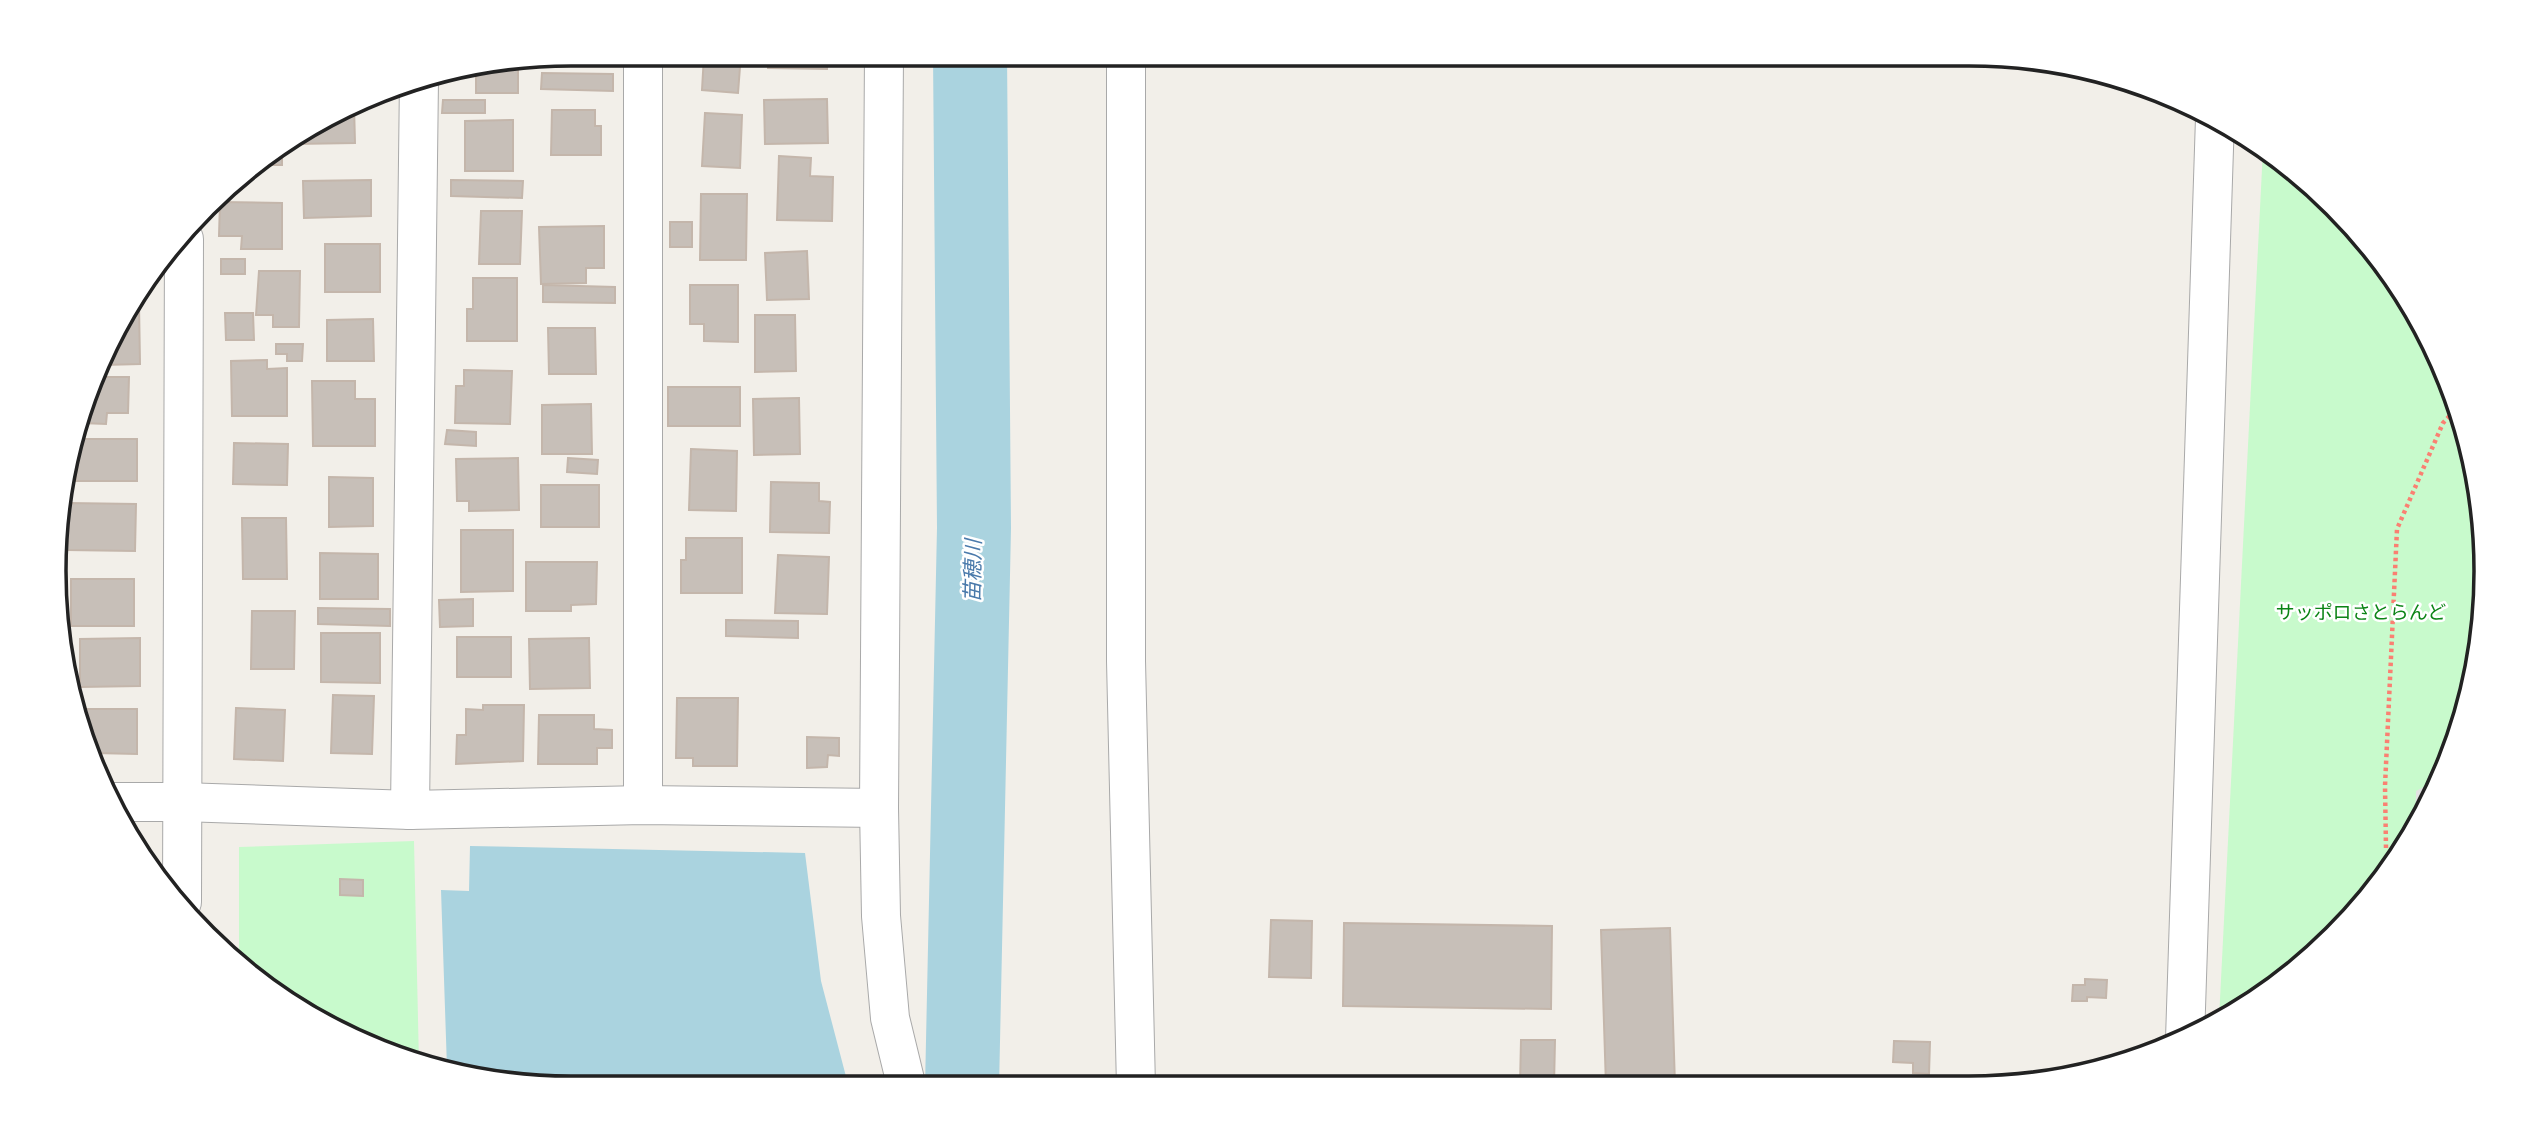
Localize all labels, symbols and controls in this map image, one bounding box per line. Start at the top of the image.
water label: 苗穂川 [960,537,986,603]
park label: サッポロさとらんど [2276,601,2446,623]

